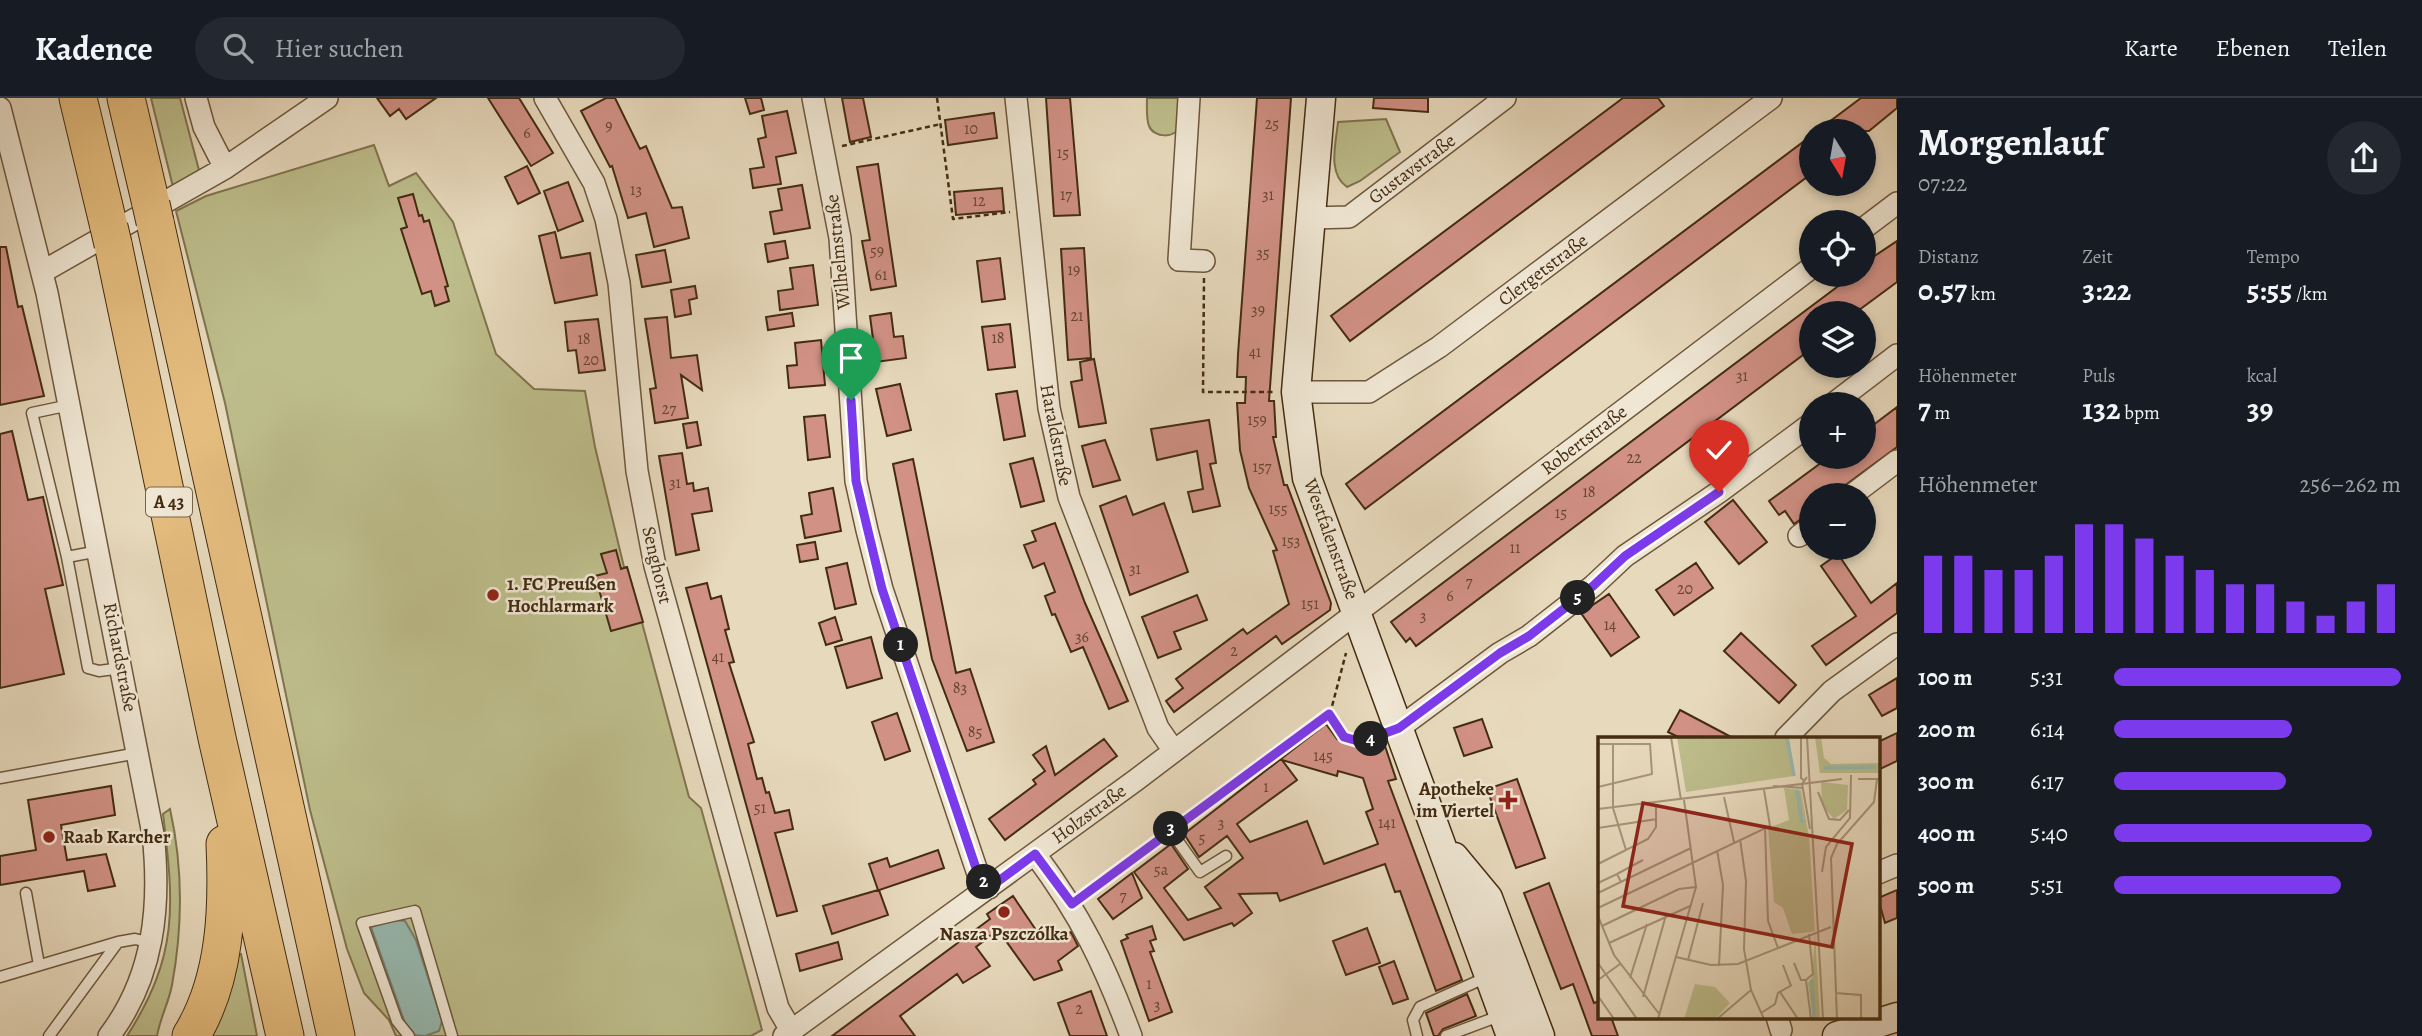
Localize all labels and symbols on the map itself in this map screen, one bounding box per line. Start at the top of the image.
house number: 25 [1265,113,1279,135]
house number: 9 [605,115,613,137]
house number: 10 [964,118,978,140]
north arrow [1799,119,1876,196]
house number: 6 [523,122,531,144]
street label: Gustavstraße [1363,128,1461,210]
house number: 15 [1057,142,1069,164]
house number: 13 [630,179,642,201]
house number: 17 [1060,184,1072,206]
house number: 31 [1262,184,1275,206]
house number: 12 [972,190,986,212]
street label: Wilhelmstraße [819,193,857,312]
street label: Clergetstraße [1493,228,1593,312]
house number: 59 [870,240,884,262]
house number: 35 [1256,242,1270,264]
house number: 19 [1068,259,1080,281]
house number: 61 [875,264,888,286]
house number: 39 [1251,299,1265,321]
house number: 21 [1070,305,1084,327]
house number: 18 [991,327,1005,349]
house number: 18 [577,328,591,350]
pin [821,328,881,400]
house number: 41 [1249,341,1262,363]
house number: 20 [583,349,599,371]
house number: 31 [1736,365,1749,387]
street label: Haraldstraße [1033,382,1079,488]
house number: 27 [662,398,676,420]
street label: Robertstraße [1536,399,1632,481]
house number: 159 [1247,409,1267,431]
pin [1689,420,1749,492]
house number: 22 [1626,447,1642,469]
house number: 157 [1252,456,1272,478]
house number: 31 [669,472,682,494]
street label: Westfalenstraße [1297,474,1365,603]
house number: 18 [1582,481,1596,503]
road number: A 43 [146,488,192,516]
house number: 155 [1268,498,1288,520]
house number: 15 [1555,502,1567,524]
street label: Senghorst [635,524,679,606]
house number: 153 [1281,530,1301,552]
house number: 11 [1510,537,1521,559]
house number: 31 [1129,558,1142,580]
place label: 1. FC Preußen Hochlarmark [507,571,616,619]
house number: 7 [1466,571,1473,593]
house number: 20 [1677,578,1693,600]
pin: 5 [1560,580,1596,616]
house number: 6 [1446,585,1454,607]
marker: 1. FC Preußen Hochlarmark [485,587,501,603]
house number: 151 [1301,593,1319,615]
street label: Richardstraße [97,600,143,714]
house number: 3 [1420,605,1426,627]
house number: 14 [1604,614,1616,636]
house number: 36 [1075,626,1089,648]
pin: 1 [884,628,918,662]
house number: 2 [1230,640,1238,662]
house number: 41 [712,646,725,668]
house number: 83 [953,677,967,699]
house number: 85 [968,721,982,743]
pin: 4 [1354,722,1388,756]
inset map [1598,737,1880,1018]
house number: 145 [1313,745,1333,767]
house number: 1 [1263,776,1269,798]
place label: Apotheke im Viertel [1416,776,1494,824]
street label: Holzstraße [1046,778,1132,850]
marker: Apotheke im Viertel [1500,792,1516,808]
house number: 51 [754,797,767,819]
pin: 3 [1154,812,1188,846]
house number: 3 [1218,812,1224,834]
house number: 141 [1378,812,1397,834]
place label: Raab Karcher [63,824,171,850]
house number: 5 [1199,827,1206,849]
marker: Raab Karcher [41,829,57,845]
house number: 5a [1154,859,1169,881]
pin: 2 [967,864,1002,900]
house number: 7 [1120,885,1127,907]
marker: Nasza Pszczólka [996,904,1012,920]
place label: Nasza Pszczólka [939,921,1069,947]
house number: 1 [1146,973,1152,995]
house number: 3 [1154,994,1160,1016]
house number: 2 [1075,998,1083,1020]

